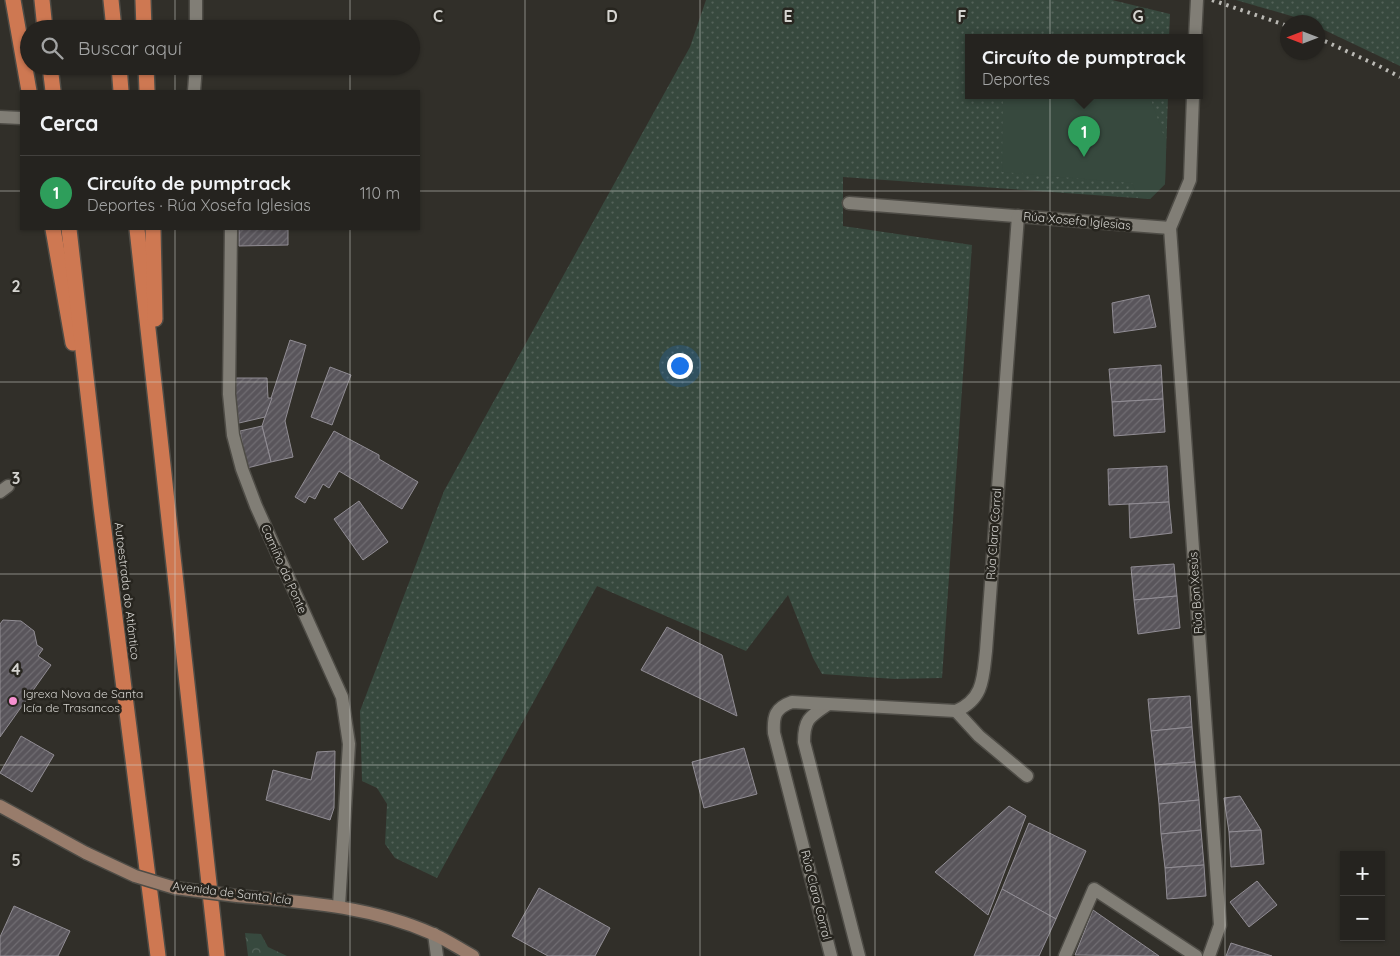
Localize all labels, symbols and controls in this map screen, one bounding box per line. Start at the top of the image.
text: C [433,6,443,26]
text: D [606,6,618,26]
text: E [783,6,793,26]
text: F [958,6,967,26]
text: G [1132,6,1144,26]
north arrow [1280,15,1325,60]
search box [20,20,420,75]
icon: search [38,34,66,62]
popup [965,34,1203,99]
text: Buscar aquí [78,36,182,60]
text: Circuíto de pumptrack [982,45,1186,69]
text: Deportes [982,69,1050,89]
text: Cerca [40,110,98,136]
pin: 1 [1068,116,1100,157]
text: Circuíto de pumptrack [87,171,291,195]
text: 1 [53,183,59,203]
text: 110 m [360,183,400,203]
text: Deportes · Rúa Xosefa Iglesias [87,195,311,215]
street label: Rúa Xosefa Iglesias [1023,208,1132,233]
text: 2 [11,276,21,296]
your location [667,353,693,379]
text: 3 [12,468,20,488]
street label: Rúa Clara Corral [983,487,1004,581]
street label: Autoestrada do Atlántico [112,521,143,661]
street label: Camiño da Ponte [258,522,311,616]
street label: Rúa Bon Xesús [1185,551,1206,635]
text: 4 [11,659,21,679]
place label: Igrexa Nova de Santa Icía de Trasancos [23,686,143,715]
marker: Igrexa Nova de Santa Icía de Trasancos [7,695,19,707]
street label: Rúa Clara Corral [798,848,835,942]
text: 5 [11,850,21,870]
map controls [1340,851,1385,941]
button: + [1340,851,1385,896]
street label: Avenida de Santa Icía [172,878,292,907]
button: − [1340,896,1385,941]

